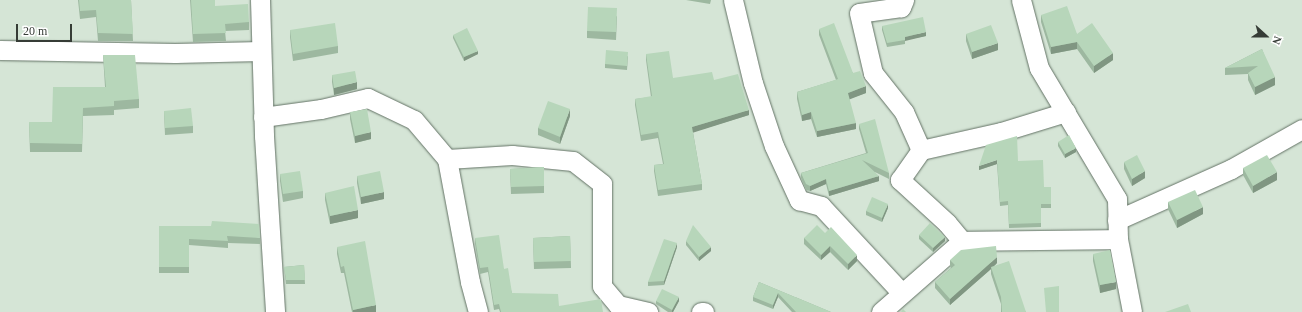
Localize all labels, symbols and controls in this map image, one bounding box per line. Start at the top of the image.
scale bar [18,16,74,42]
north arrow [1246,16,1286,56]
text: 20 m [23,24,47,38]
text: N [1270,34,1284,46]

